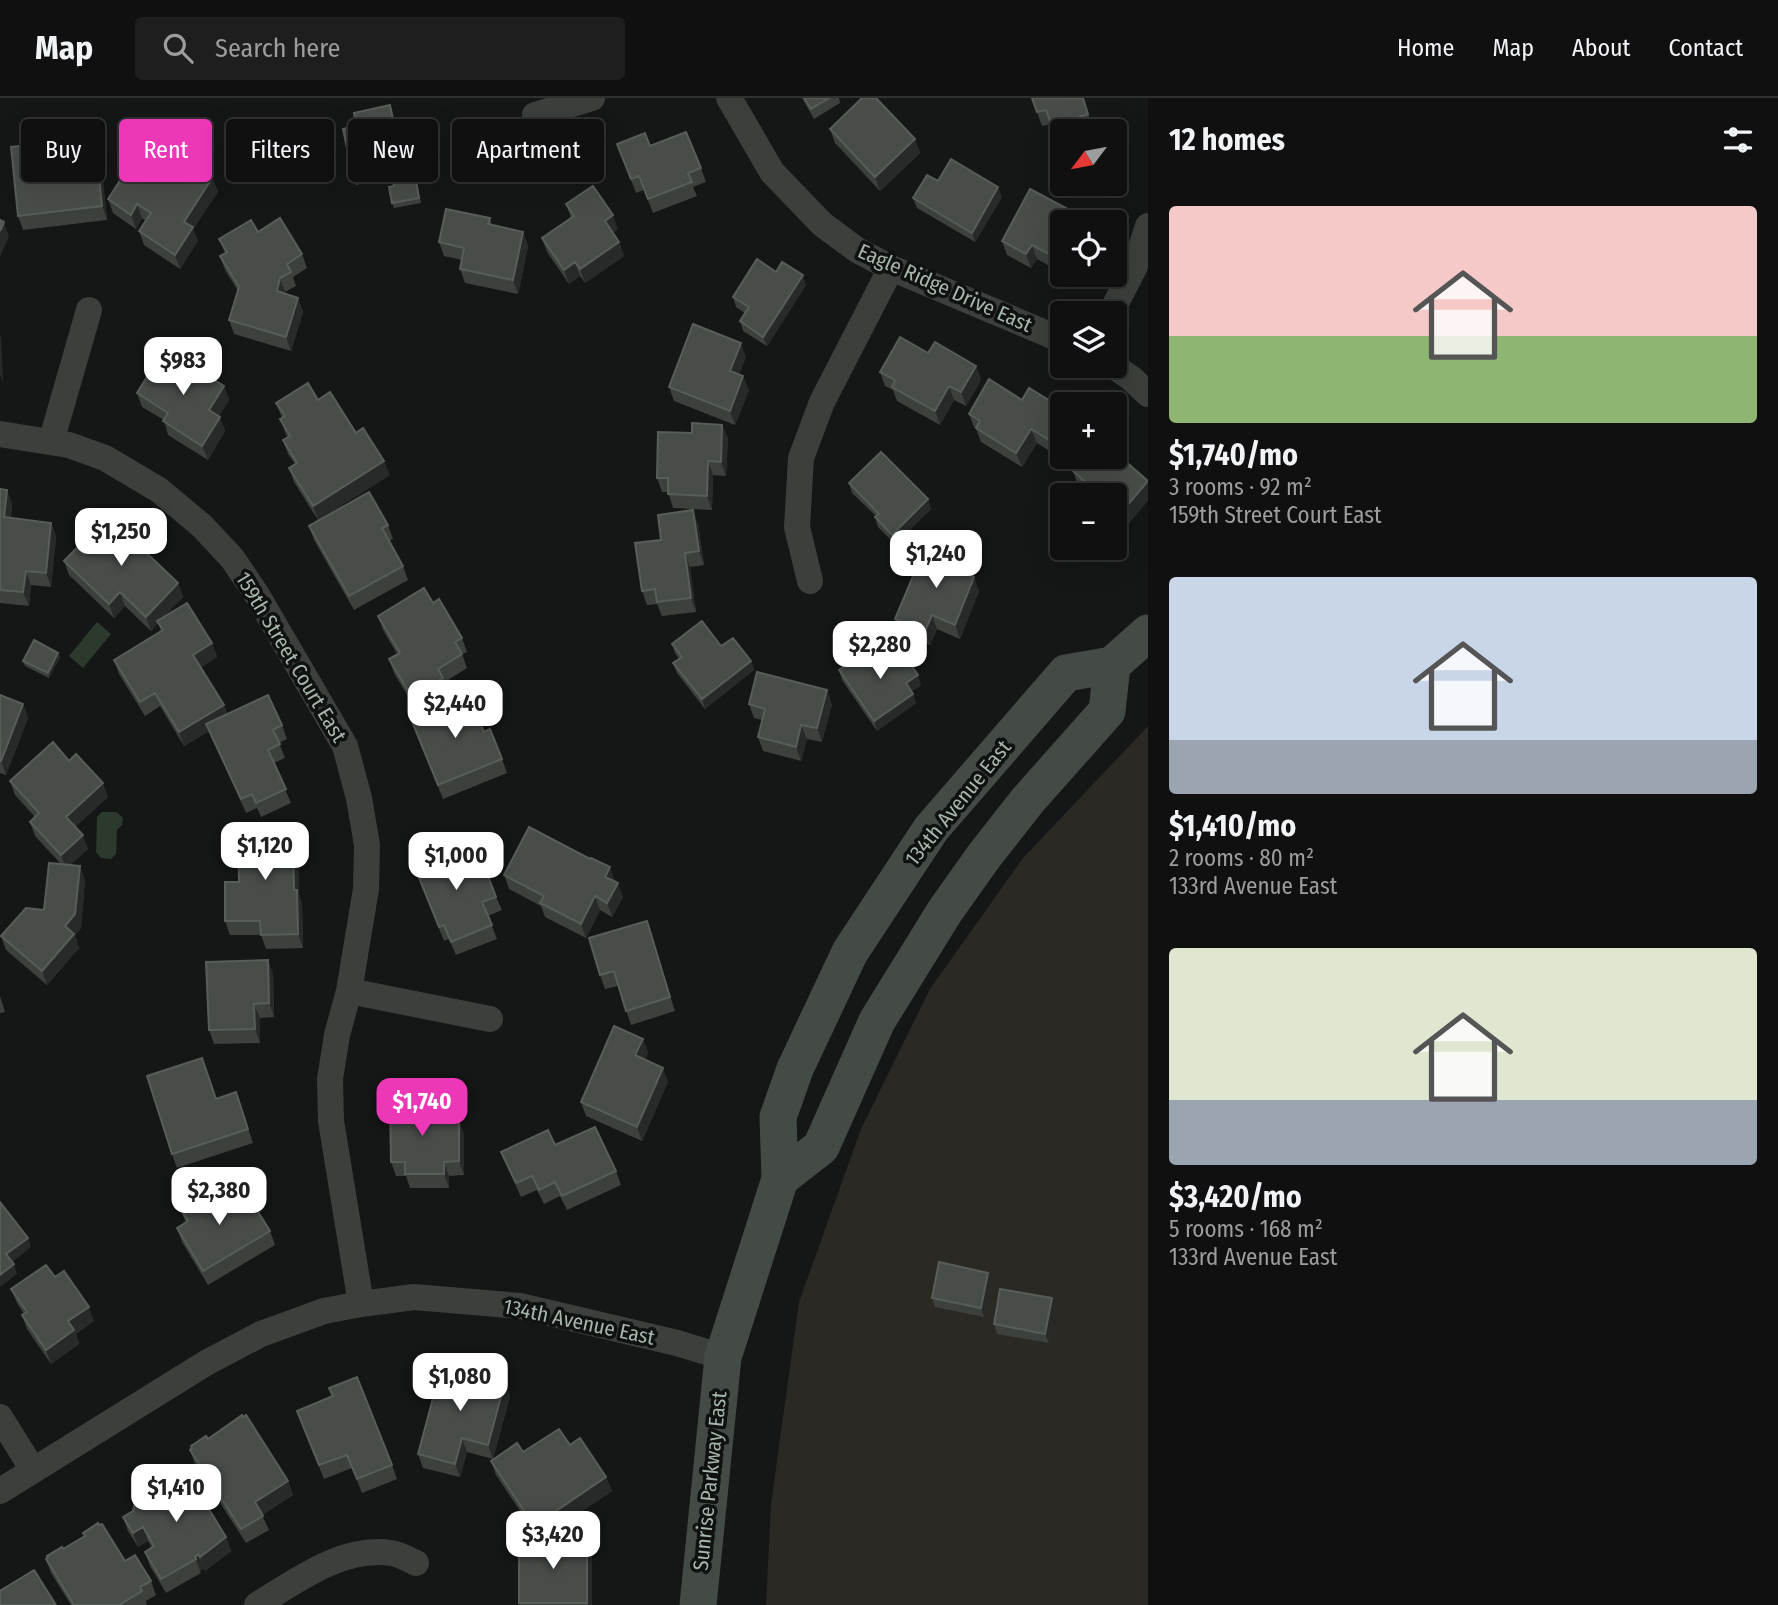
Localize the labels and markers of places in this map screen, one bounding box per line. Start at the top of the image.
pin: $983 [142,338,224,397]
pin: $1,250 [64,508,178,568]
pin: $1,240 [879,531,993,590]
pin: $2,280 [823,622,937,681]
pin: $2,440 [398,680,512,740]
pin: $1,120 [208,822,322,882]
pin: $1,000 [399,832,513,892]
pin: $1,740 [365,1079,479,1138]
pin: $2,380 [162,1168,276,1227]
pin: $1,080 [403,1354,517,1413]
pin: $1,410 [119,1464,233,1524]
pin: $3,420 [496,1512,610,1571]

